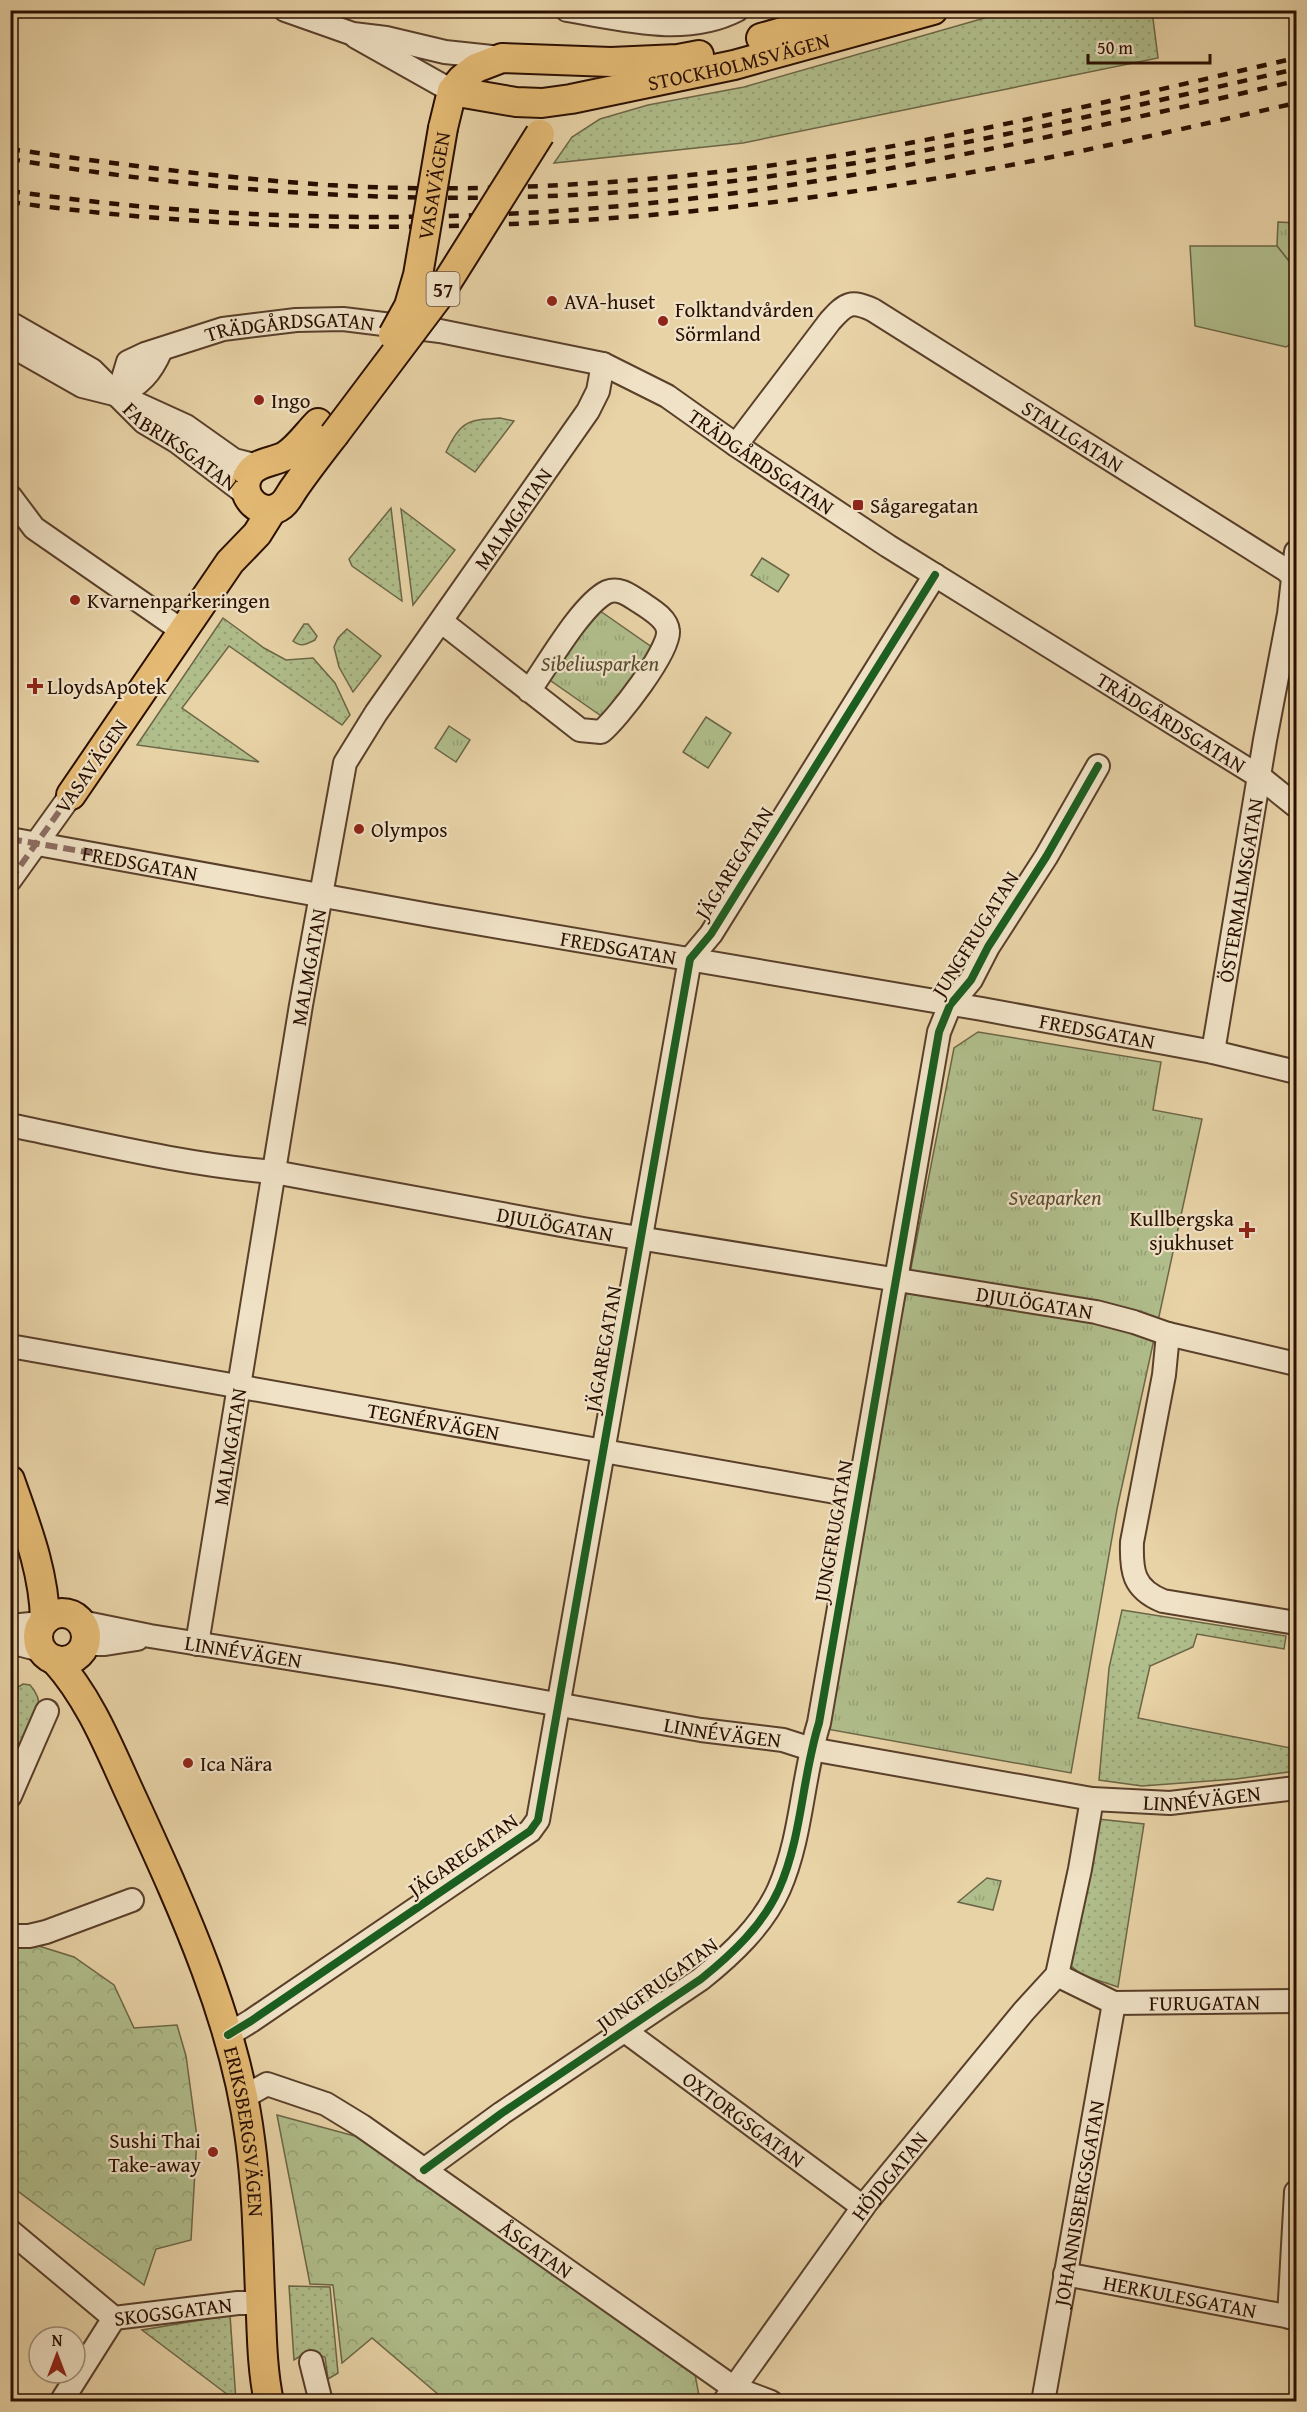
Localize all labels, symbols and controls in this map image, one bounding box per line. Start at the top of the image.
street label: STOCKHOLMSVÄGEN [645,24,833,98]
scale bar [1088,27,1210,65]
text: 50 m [1097,34,1133,61]
street label: VASAVÄGEN [409,129,458,242]
road number: 57 [426,272,460,306]
place label: AVA-huset [564,286,656,317]
marker: AVA-huset [545,294,559,308]
place label: Folktandvården Sörmland [675,294,814,349]
street label: TRÄDGÅRDSGATAN [201,303,377,349]
marker: Folktandvården Sörmland [656,314,670,328]
place label: Ingo [271,385,310,416]
street label: STALLGATAN [1016,392,1130,480]
marker: Ingo [252,393,266,407]
street label: FABRIKSGATAN [116,394,245,499]
street label: TRÄDGÅRDSGATAN [682,400,841,522]
street label: MALMGATAN [466,461,560,576]
place label: Sågaregatan [870,490,978,521]
marker: Sågaregatan [851,498,865,512]
place label: Kvarnenparkeringen [87,585,270,616]
marker: Kvarnenparkeringen [68,593,82,607]
park label: Sibeliusparken [541,648,660,679]
street label: TRÄDGÅRDSGATAN [1091,664,1252,780]
place label: LloydsApotek [47,671,167,702]
marker: LloydsApotek [28,679,42,693]
street label: VASAVÄGEN [47,712,135,820]
street label: ÖSTERMALMSGATAN [1209,796,1271,985]
street label: JÄGAREGATAN [685,800,781,928]
place label: Olympos [371,814,448,845]
marker: Olympos [352,822,366,836]
street label: FREDSGATAN [79,837,201,888]
street label: JUNGFRUGATAN [922,865,1026,1006]
street label: MALMGATAN [282,906,334,1028]
street label: FREDSGATAN [558,922,679,972]
street label: FREDSGATAN [1037,1004,1158,1056]
park label: Sveaparken [1008,1182,1102,1213]
street label: DJULÖGATAN [494,1198,615,1249]
place label: Kullbergska sjukhuset [1130,1203,1235,1258]
marker: Kullbergska sjukhuset [1238,1221,1256,1239]
street label: DJULÖGATAN [974,1277,1095,1327]
street label: JÄGAREGATAN [576,1283,629,1418]
street label: MALMGATAN [204,1385,254,1508]
street label: TEGNÉRVÄGEN [365,1394,502,1448]
street label: JUNGFRUGATAN [805,1457,861,1607]
street label: LINNÉVÄGEN [183,1626,304,1676]
street label: LINNÉVÄGEN [661,1708,783,1755]
place label: Ica Nära [200,1748,272,1779]
marker: Ica Nära [181,1756,195,1770]
street label: LINNÉVÄGEN [1142,1777,1263,1819]
street label: JÄGAREGATAN [399,1805,525,1906]
street label: JUNGFRUGATAN [587,1929,724,2041]
street label: FURUGATAN [1149,1986,1260,2018]
street label: ERIKSBERGSVÄGEN [216,2043,272,2218]
street label: OXTORGSGATAN [676,2063,812,2175]
street label: JOHANNISBERGSGATAN [1044,2097,1112,2312]
street label: HÖJDGATAN [843,2124,935,2227]
place label: Sushi Thai Take-away [108,2125,202,2180]
marker: Sushi Thai Take-away [206,2145,220,2159]
street label: ÅSGATAN [493,2212,580,2286]
street label: HERKULESGATAN [1101,2266,1259,2326]
street label: SKOGSGATAN [112,2288,234,2333]
north arrow [27,2325,87,2385]
text: N [52,2328,63,2352]

